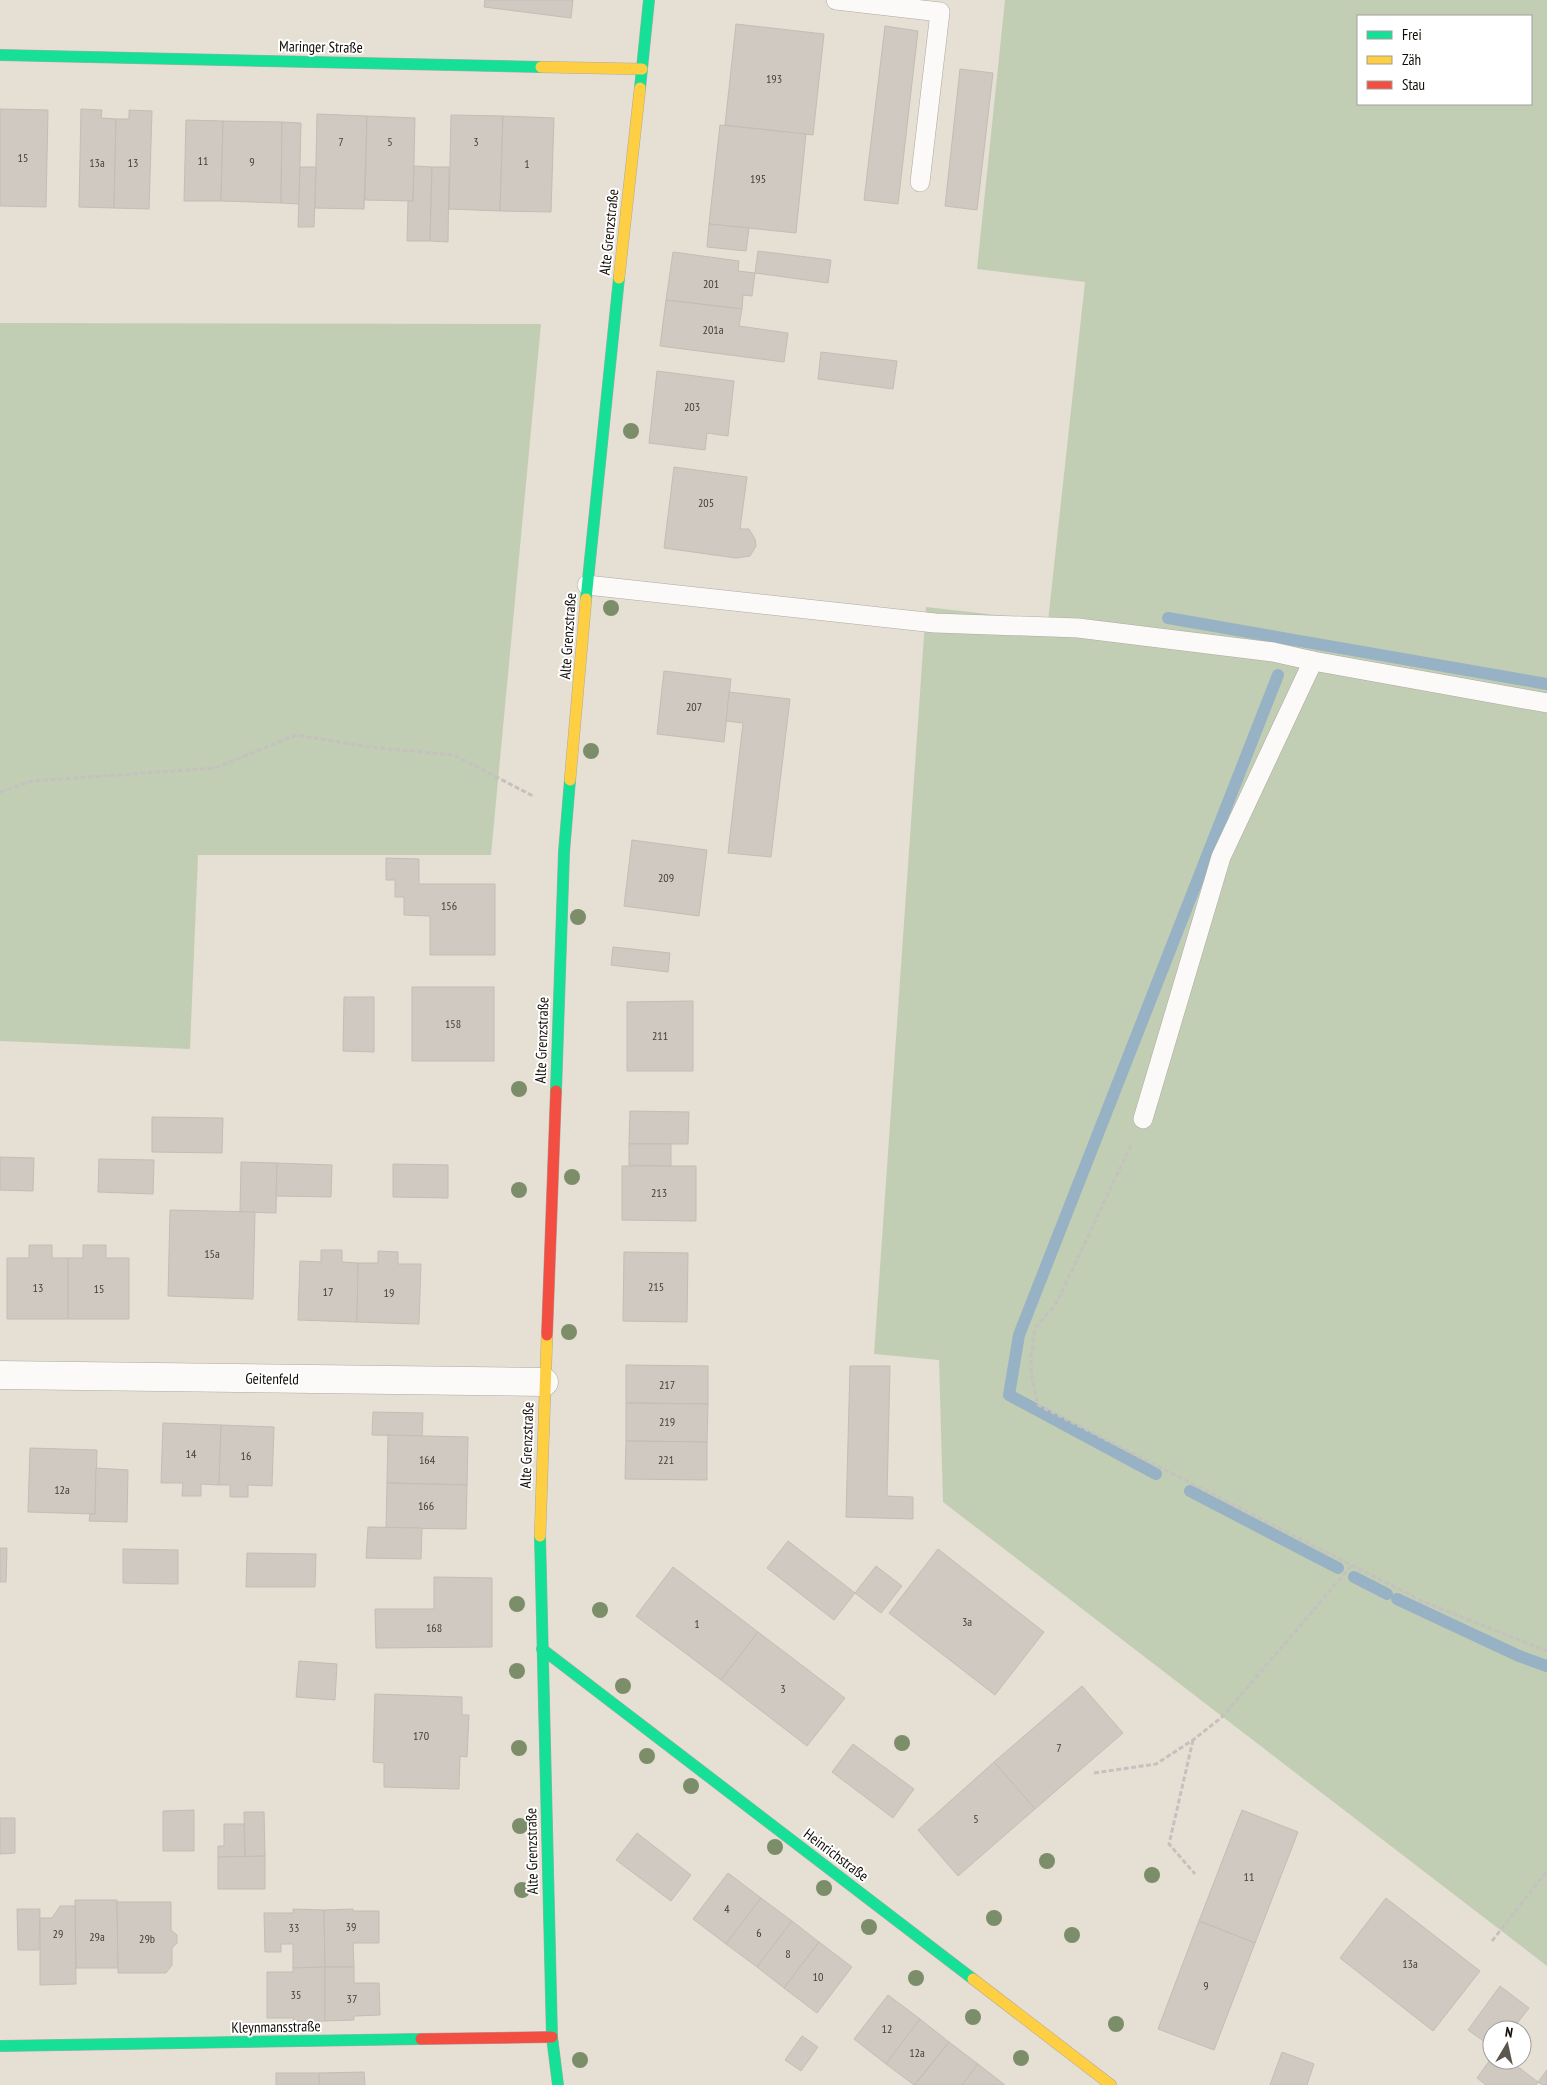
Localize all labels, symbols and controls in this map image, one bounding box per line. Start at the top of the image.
legend [1357,15,1532,105]
text: Frei [1402,25,1422,44]
street label: Maringer Straße [279,36,363,57]
text: Zäh [1402,50,1421,69]
house number: 193 [766,71,782,86]
text: Stau [1402,75,1425,94]
house number: 7 [338,134,344,149]
house number: 5 [387,134,393,149]
house number: 3 [473,134,479,149]
house number: 15 [18,150,28,165]
house number: 11 [198,153,208,168]
house number: 9 [249,154,255,169]
house number: 13a [89,155,105,170]
house number: 13 [128,155,138,170]
house number: 1 [524,156,530,171]
house number: 195 [750,171,766,186]
street label: Alte Grenzstraße [595,188,622,276]
house number: 201 [703,276,719,291]
house number: 201a [702,322,724,337]
house number: 203 [684,399,700,414]
house number: 205 [698,495,714,510]
street label: Alte Grenzstraße [555,592,580,680]
house number: 207 [686,699,702,714]
house number: 209 [658,870,674,885]
house number: 156 [441,898,457,913]
street label: Alte Grenzstraße [530,996,553,1084]
house number: 158 [445,1016,461,1031]
house number: 211 [652,1028,668,1043]
house number: 213 [651,1185,667,1200]
house number: 15a [204,1246,220,1261]
house number: 215 [648,1279,664,1294]
house number: 13 [33,1280,43,1295]
house number: 15 [94,1281,104,1296]
house number: 17 [323,1284,333,1299]
house number: 19 [384,1285,394,1300]
street label: Geitenfeld [245,1369,299,1388]
house number: 217 [659,1377,675,1392]
street label: Alte Grenzstraße [515,1401,538,1489]
house number: 219 [659,1414,675,1429]
house number: 14 [186,1446,197,1461]
house number: 16 [241,1448,251,1463]
house number: 164 [419,1452,436,1467]
house number: 221 [658,1452,674,1467]
house number: 12a [54,1482,70,1497]
house number: 166 [418,1498,434,1513]
house number: 3a [962,1614,972,1629]
house number: 1 [694,1616,700,1631]
house number: 168 [426,1620,442,1635]
house number: 3 [780,1681,786,1696]
house number: 170 [413,1728,429,1743]
house number: 7 [1056,1740,1062,1755]
street label: Alte Grenzstraße [521,1808,542,1894]
house number: 5 [973,1811,979,1826]
street label: Heinrichstraße [800,1824,872,1885]
house number: 11 [1244,1869,1254,1884]
house number: 4 [724,1901,730,1916]
house number: 39 [346,1919,356,1934]
house number: 33 [289,1920,299,1935]
house number: 6 [756,1925,762,1940]
house number: 29 [53,1926,63,1941]
house number: 29a [89,1929,105,1944]
house number: 29b [139,1931,155,1946]
house number: 8 [785,1946,791,1961]
house number: 13a [1402,1956,1418,1971]
house number: 10 [813,1969,823,1984]
house number: 9 [1203,1978,1209,1993]
house number: 35 [291,1987,301,2002]
house number: 37 [347,1991,357,2006]
street label: Kleynmansstraße [231,2016,321,2037]
north arrow [1482,2020,1532,2070]
house number: 12 [882,2021,892,2036]
text: N [1504,2023,1514,2042]
house number: 12a [909,2045,925,2060]

